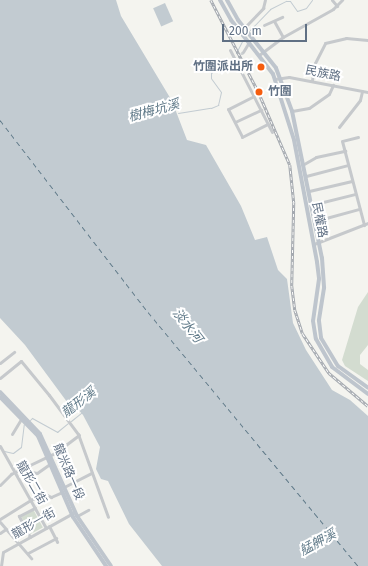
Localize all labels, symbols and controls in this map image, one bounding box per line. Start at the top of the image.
scale bar [224,16,309,42]
text: 200 m [229,24,262,38]
place label: 竹圍派出所 [193,60,253,74]
marker: 竹圍派出所 [256,62,266,72]
street label: 民族路 [304,63,342,85]
place label: 竹圍 [268,85,292,99]
marker: 竹圍 [253,86,265,98]
water label: 樹梅坑溪 [127,97,181,125]
street label: 民權路 [308,201,330,239]
water label: 淡水河 [169,306,205,346]
water label: 龍形溪 [59,385,99,421]
street label: 龍米路一段 [50,442,86,502]
street label: 龍形二街 [13,459,49,507]
street label: 龍形一街 [10,506,58,542]
water label: 艋舺溪 [297,527,339,559]

